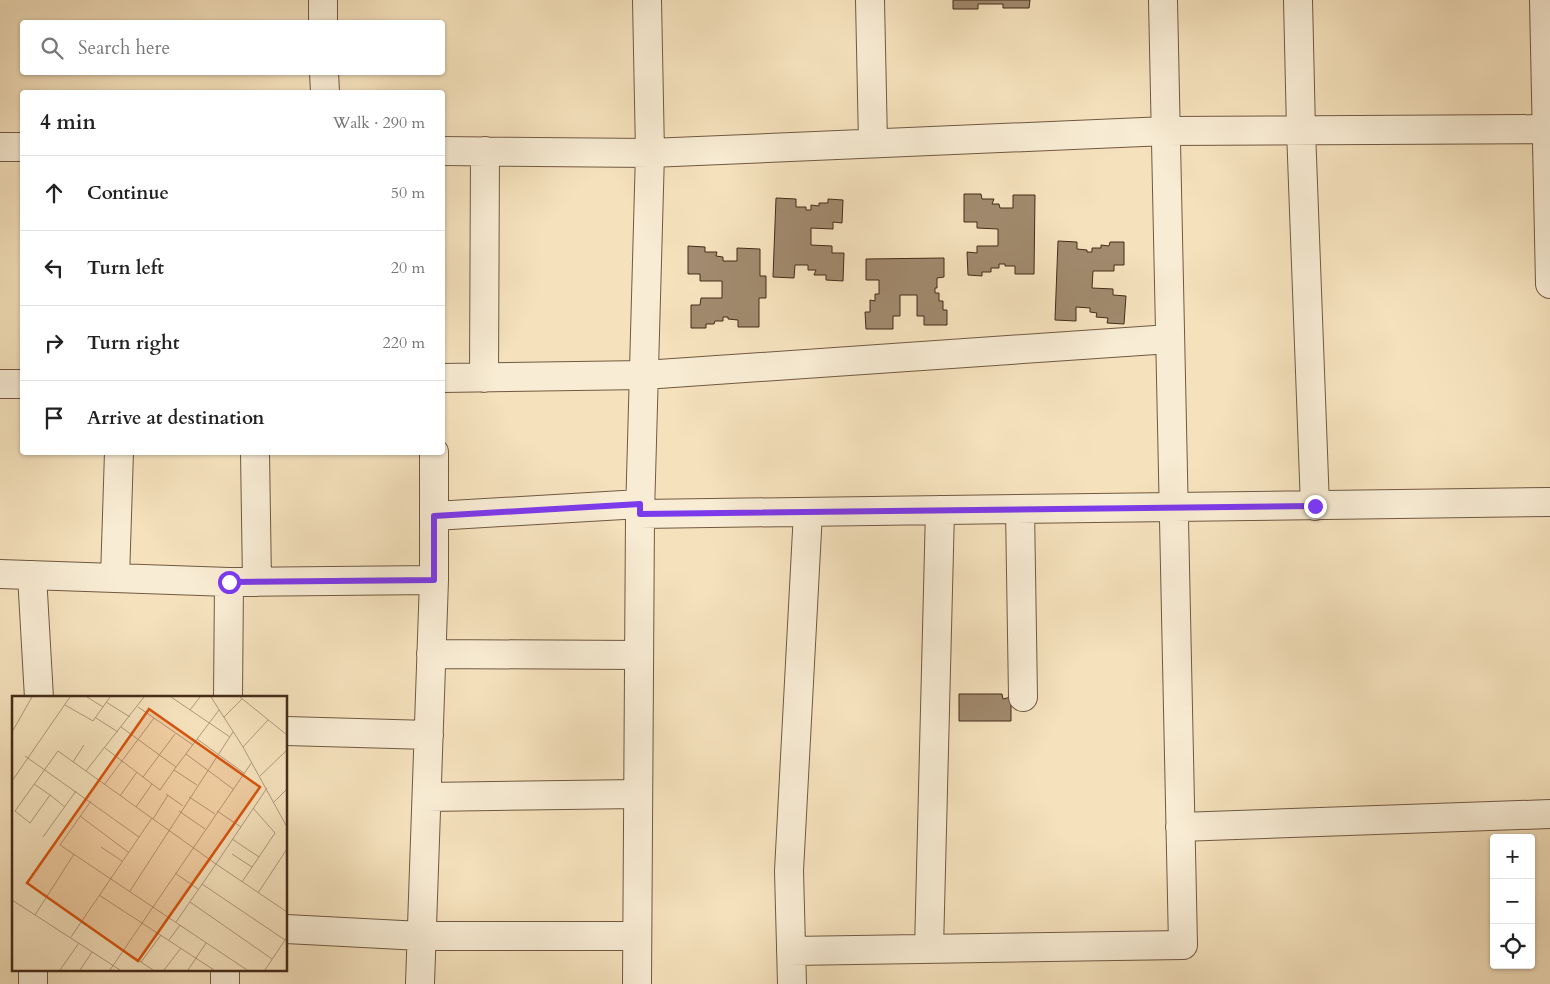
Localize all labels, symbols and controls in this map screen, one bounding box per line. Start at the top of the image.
search box [20,20,445,75]
icon: search [38,34,66,62]
text: Search here [78,35,170,61]
text: 4 min [40,108,96,137]
text: Walk · 290 m [333,112,425,134]
icon: ahead [40,179,68,207]
text: Continue [87,180,169,206]
text: 50 m [391,182,425,204]
icon: left [40,254,68,282]
text: Turn left [87,255,164,281]
text: 20 m [391,257,425,279]
icon: right [40,329,68,357]
text: Turn right [87,330,179,356]
text: 220 m [383,332,425,354]
icon: arrive [40,404,68,432]
text: Arrive at destination [87,405,264,431]
route end [1304,495,1327,518]
route start [218,571,241,594]
inset map [12,696,288,972]
map controls [1490,834,1535,969]
button: + [1490,834,1535,879]
button: − [1490,879,1535,924]
button: locate [1490,924,1535,969]

